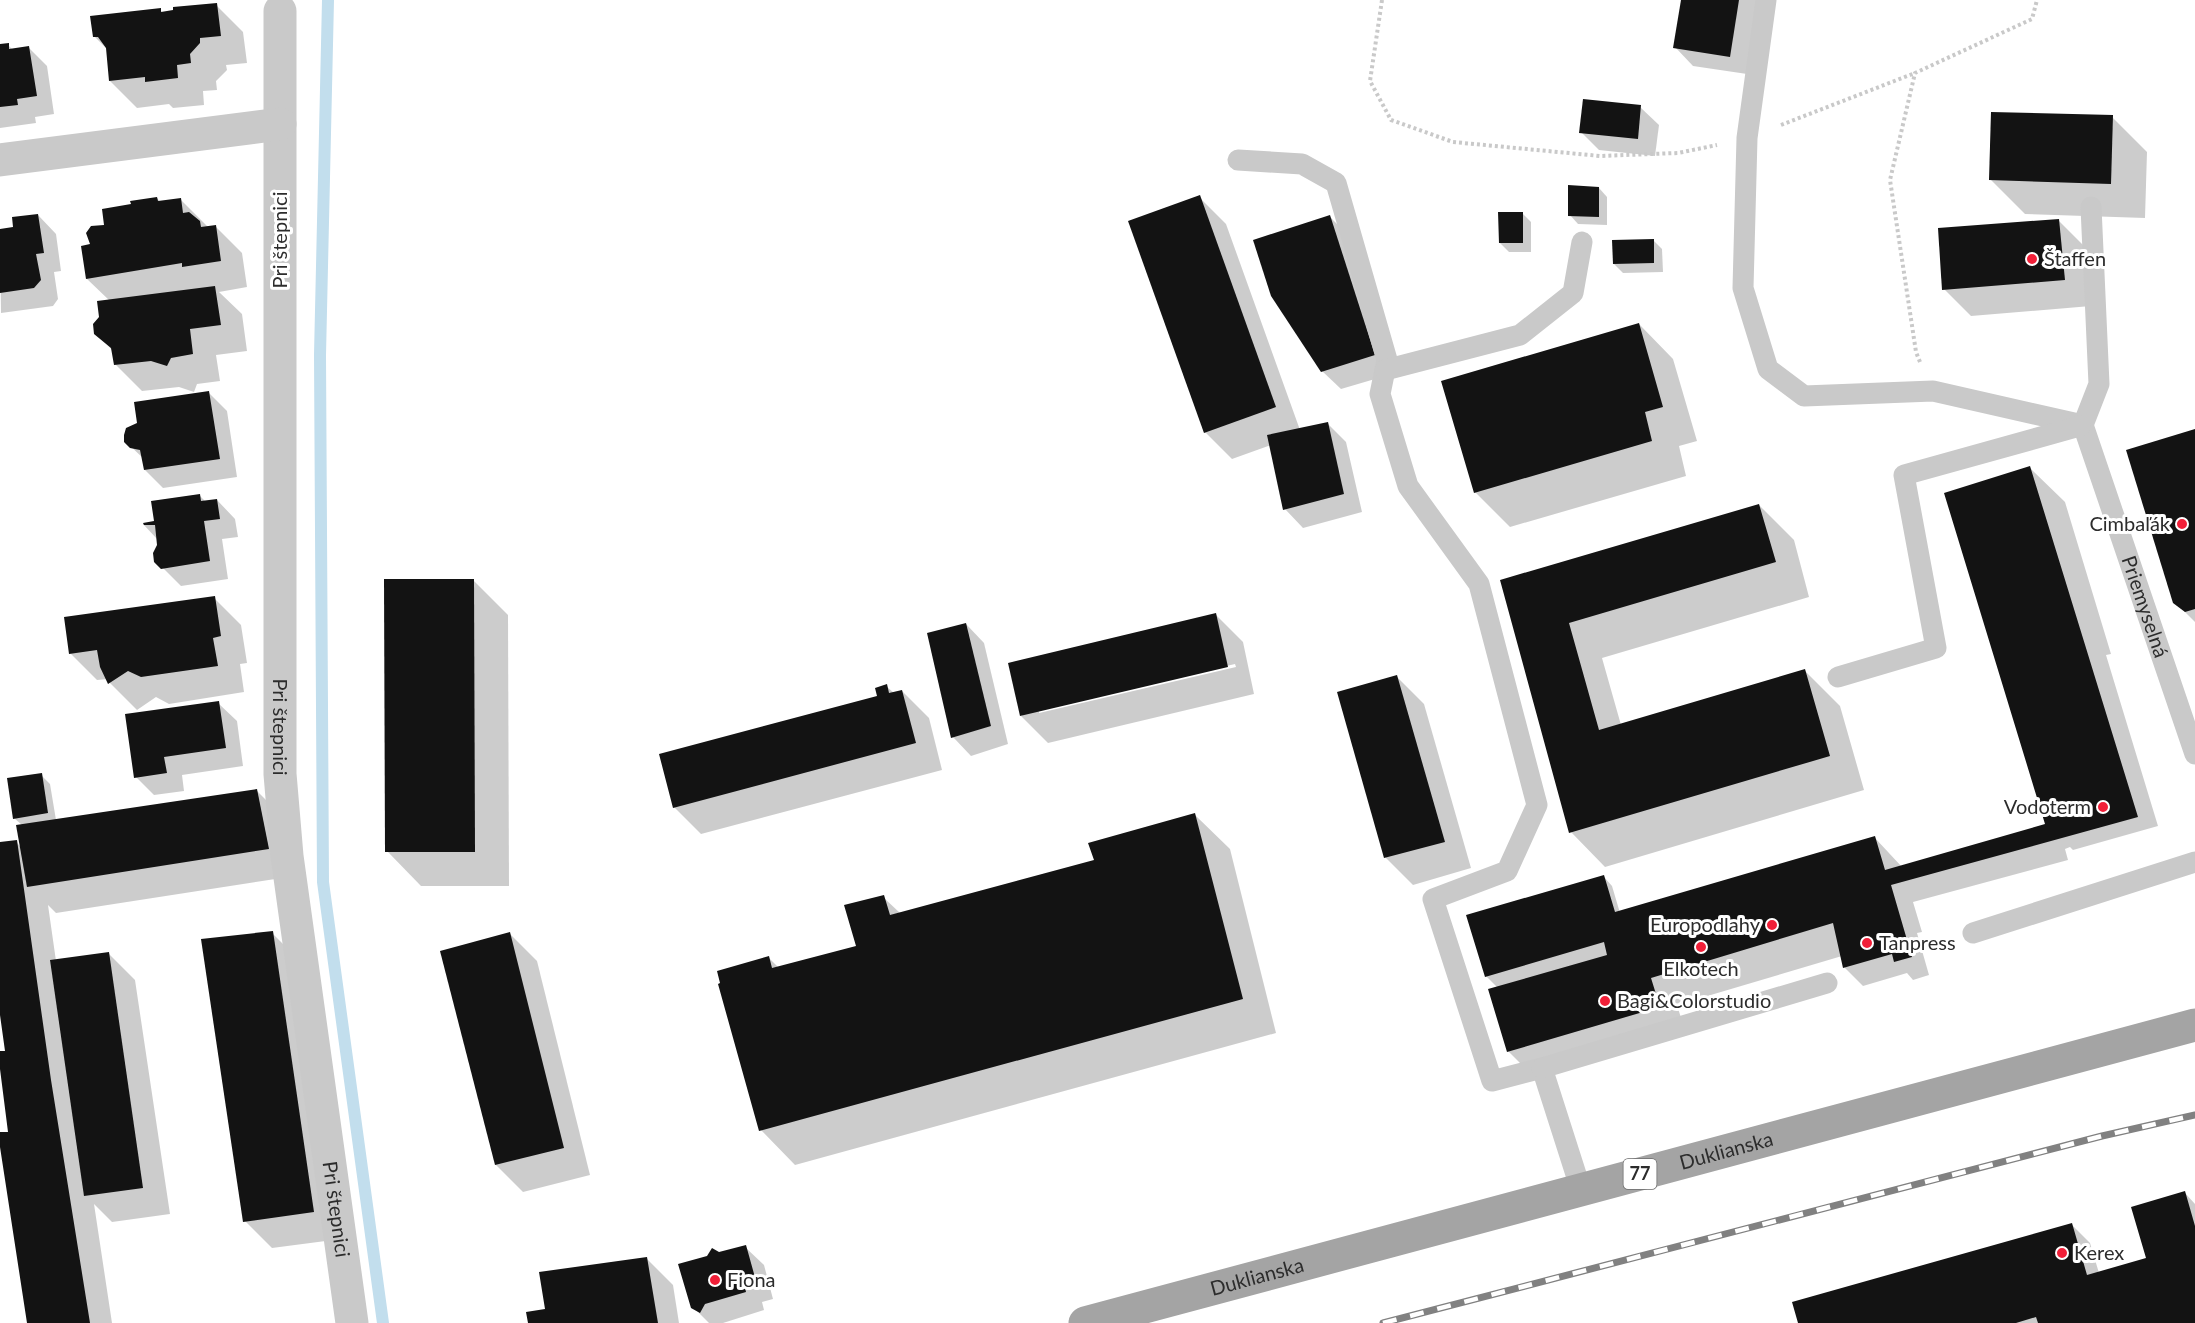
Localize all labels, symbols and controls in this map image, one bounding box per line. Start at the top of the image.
street label: Pri štepnici [267,192,291,288]
place label: Štaffen [2044,246,2106,270]
marker: Štaffen [2025,252,2039,266]
place label: Cimbaľák [2089,511,2171,535]
marker: Cimbaľák [2175,517,2189,531]
street label: Priemyselná [2117,552,2174,660]
street label: Pri štepnici [269,679,293,775]
place label: Vodoterm [2004,794,2091,818]
marker: Vodoterm [2096,800,2110,814]
place label: Europodlahy [1650,912,1761,936]
marker: Europodlahy [1765,918,1779,932]
place label: Tanpress [1879,930,1956,954]
marker: Tanpress [1860,936,1874,950]
marker: Elkotech [1694,940,1708,954]
place label: Elkotech [1663,956,1739,980]
place label: Bagi&Colorstudio [1617,988,1771,1012]
marker: Bagi&Colorstudio [1598,994,1612,1008]
street label: Duklianska [1677,1126,1775,1174]
street label: Pri štepnici [319,1159,356,1259]
road number: 77 [1624,1159,1656,1189]
place label: Kerex [2074,1240,2124,1264]
marker: Kerex [2055,1246,2069,1260]
street label: Duklianska [1207,1252,1306,1300]
place label: Fiona [727,1267,776,1291]
marker: Fiona [708,1273,722,1287]

